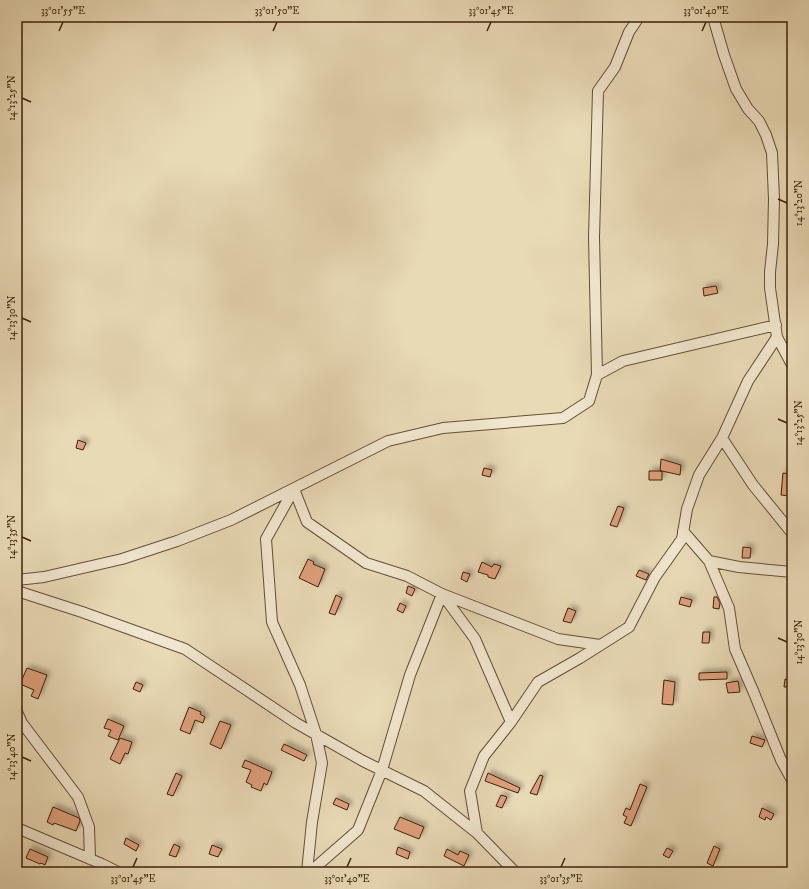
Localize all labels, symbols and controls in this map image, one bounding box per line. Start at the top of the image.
text: 33°01'55"E [41,5,85,17]
text: 33°01'50"E [255,5,299,17]
text: 33°01'45"E [469,5,513,17]
text: 33°01'40"E [683,5,729,17]
text: 14°13'25"N [6,75,18,121]
text: 14°13'20"N [793,180,805,226]
text: 14°13'30"N [6,296,18,340]
text: 14°13'25"N [793,400,805,446]
text: 14°13'35"N [6,515,18,559]
text: 14°13'30"N [793,620,805,664]
text: 14°13'40"N [6,734,18,780]
text: 33°01'45"E [111,873,155,885]
text: 33°01'40"E [324,873,370,885]
text: 33°01'35"E [540,873,582,885]

